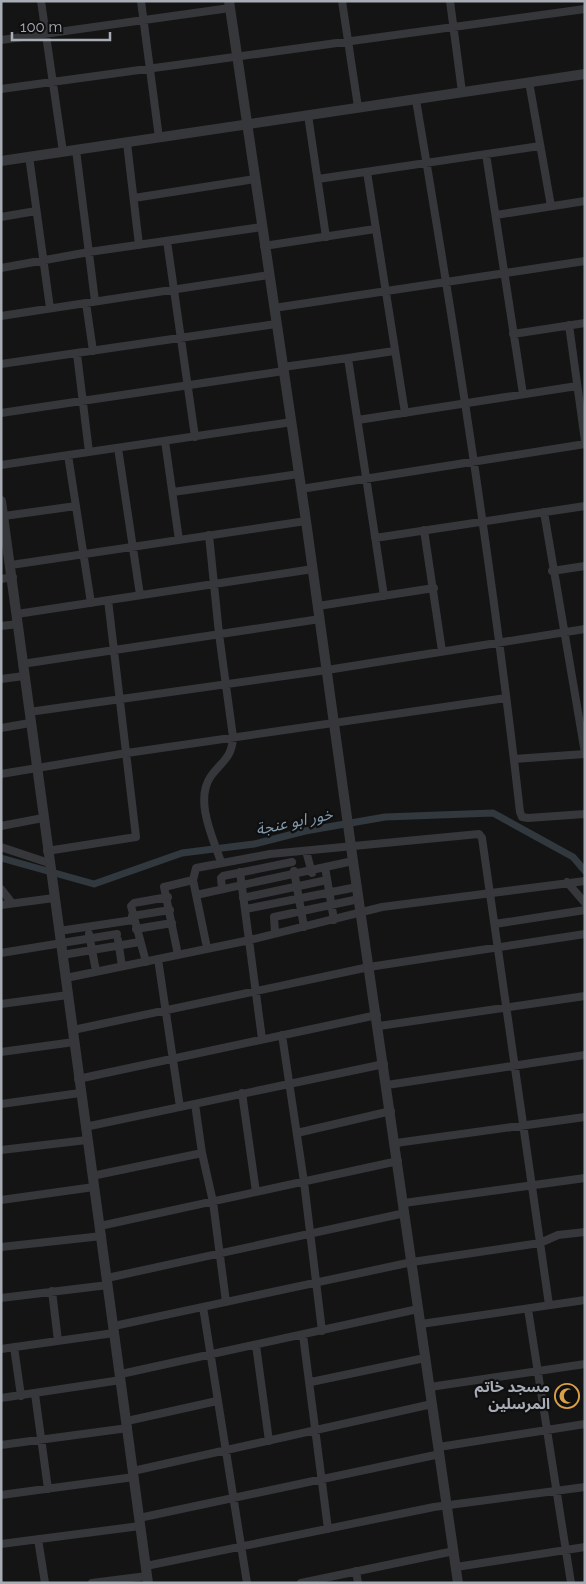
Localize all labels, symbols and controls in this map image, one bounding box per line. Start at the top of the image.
scale bar [12,10,110,42]
text: 100 m [20,18,62,36]
water label: خور ابو عنجة [254,804,335,839]
place label: مسجد خاتم المرسلين [475,1378,550,1413]
mosque icon: مسجد خاتم المرسلين [554,1383,580,1409]

